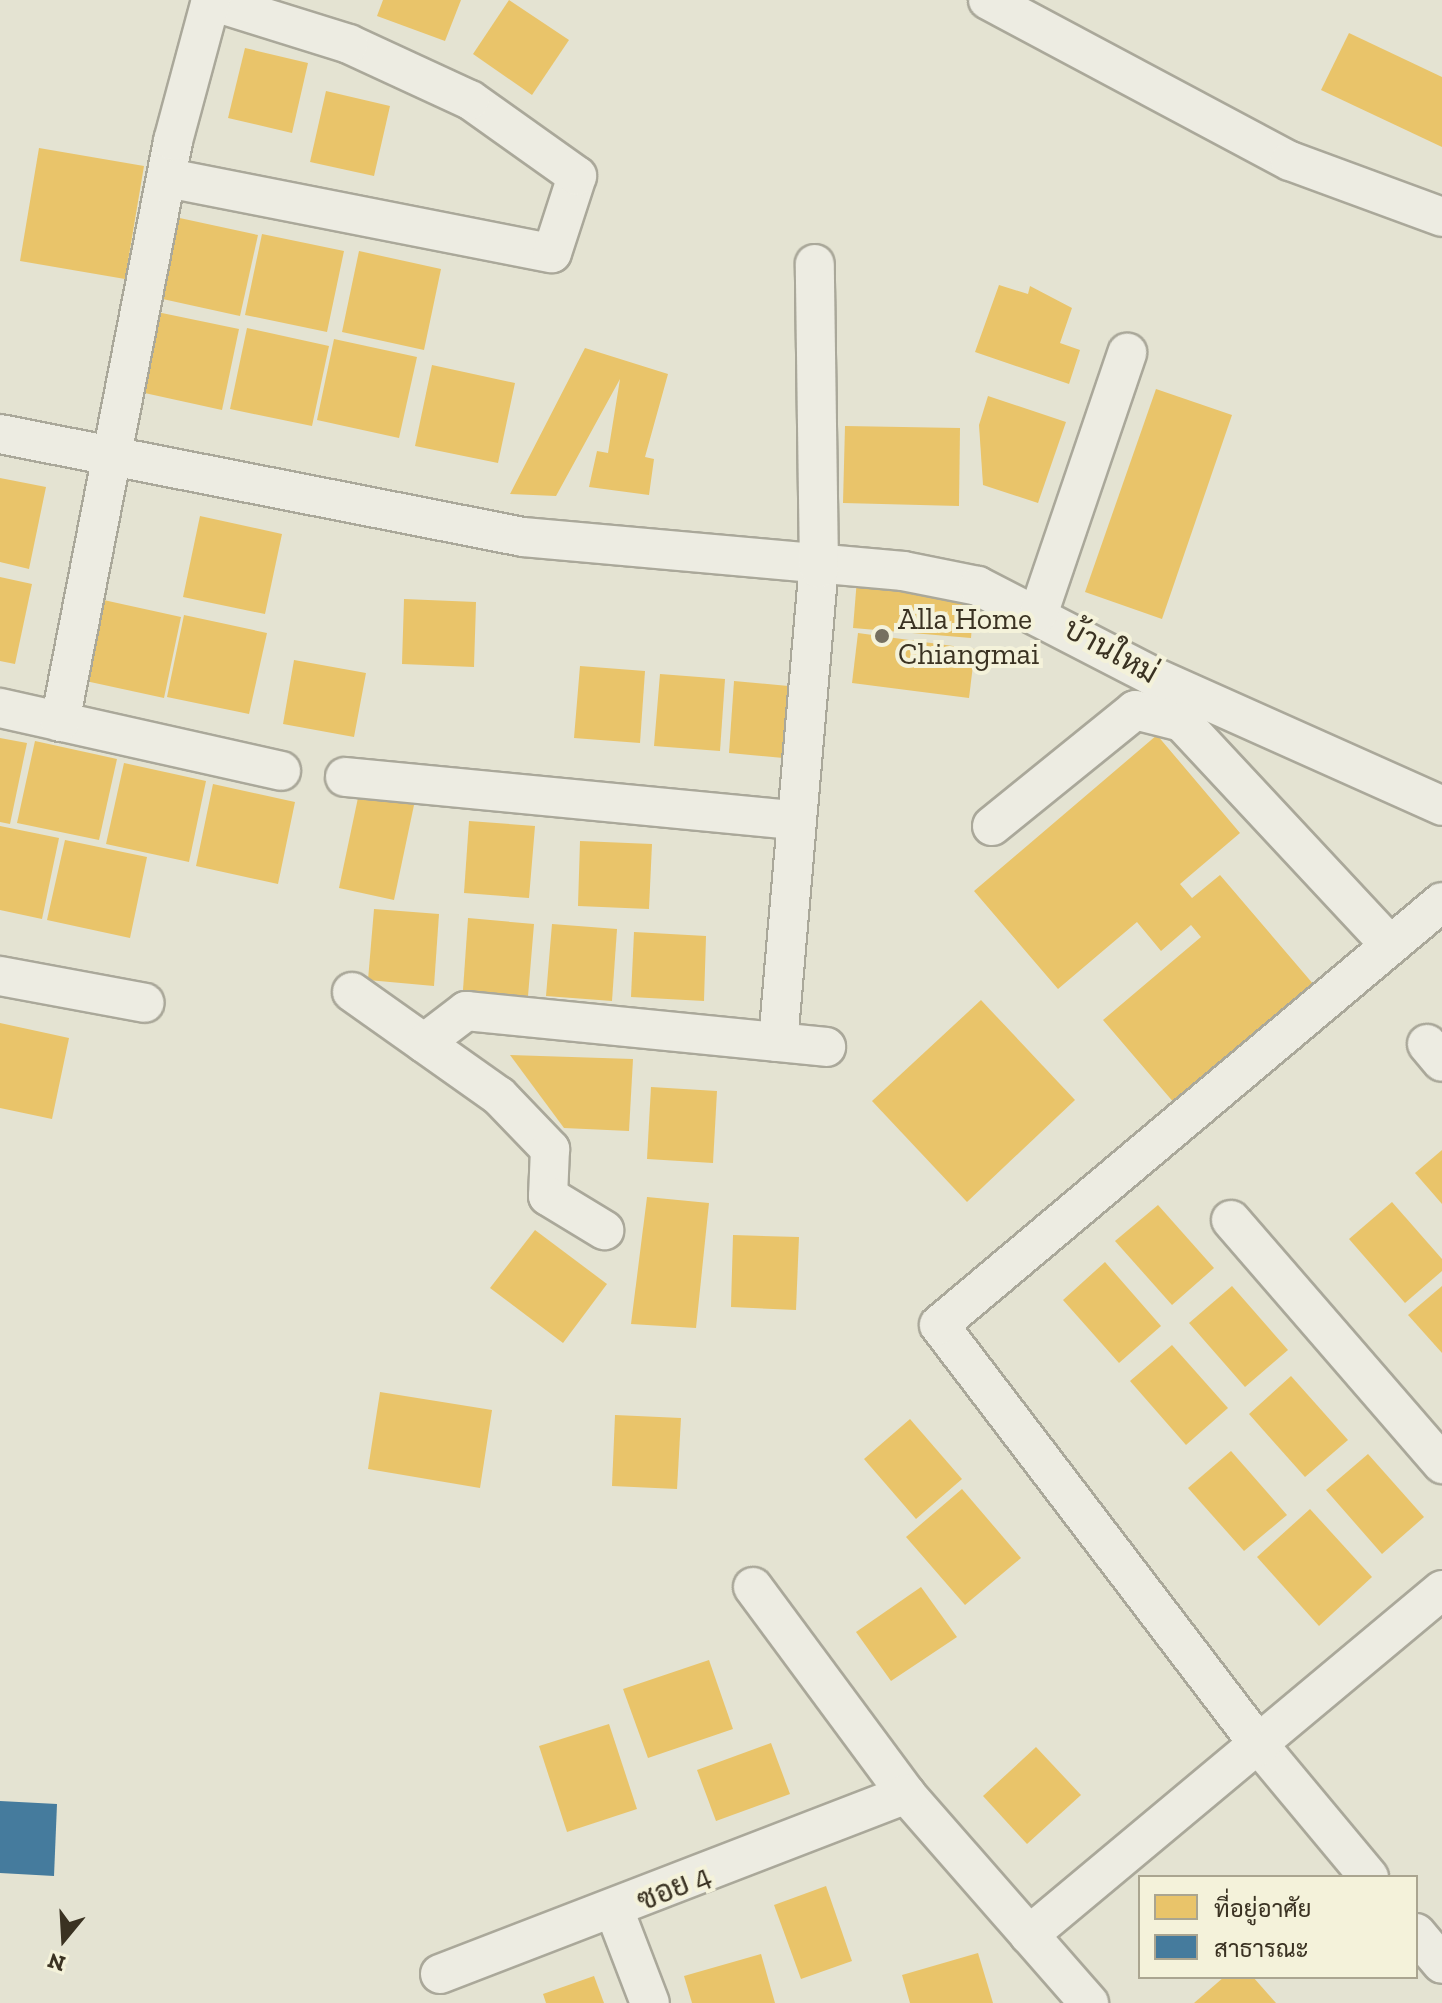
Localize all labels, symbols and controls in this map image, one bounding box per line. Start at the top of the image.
place label: Alla Home Chiangmai [898,601,1039,672]
street label: บ้านใหม่ [1058,611,1164,691]
marker: Alla Home Chiangmai [873,627,891,645]
street label: ซอย 4 [632,1857,716,1919]
legend [1138,1875,1418,1979]
text: ที่อยู่อาศัย [1214,1894,1312,1923]
north arrow [24,1899,104,1979]
text: สาธารณะ [1214,1934,1309,1963]
text: N [44,1947,69,1978]

